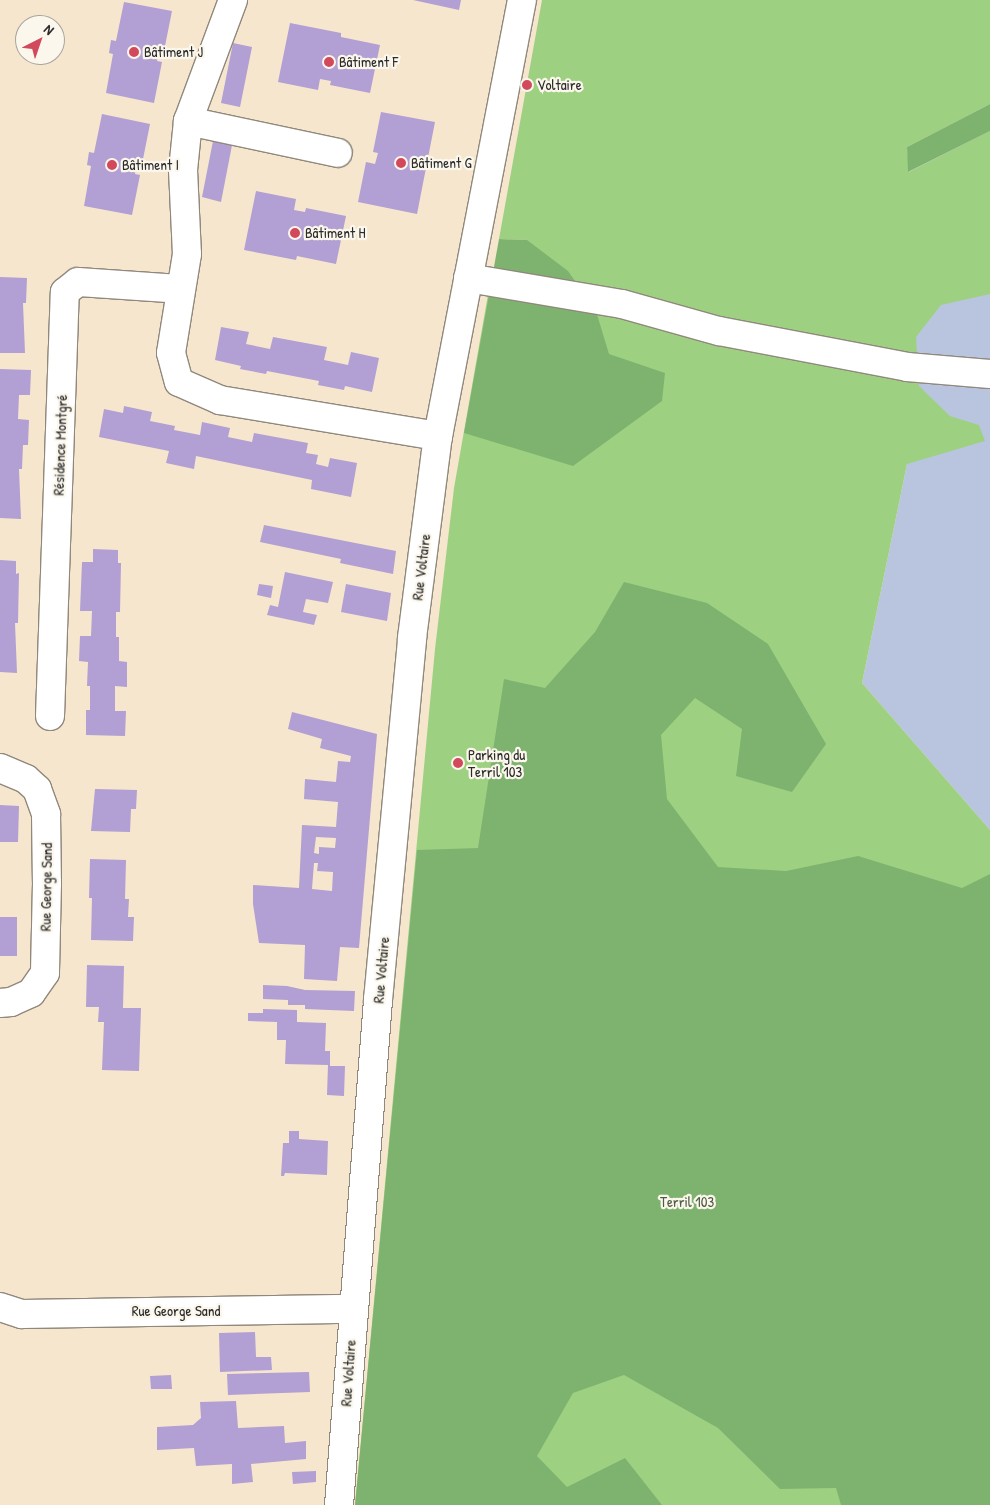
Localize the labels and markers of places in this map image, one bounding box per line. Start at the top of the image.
place label: Bâtiment J [144,43,203,61]
marker: Bâtiment J [128,46,140,58]
place label: Bâtiment F [339,53,398,71]
marker: Bâtiment F [323,56,335,68]
place label: Voltaire [537,76,582,94]
marker: Voltaire [521,79,533,91]
place label: Bâtiment G [411,154,472,172]
place label: Bâtiment I [122,156,179,174]
marker: Bâtiment G [395,157,407,169]
marker: Bâtiment I [106,159,118,171]
place label: Bâtiment H [305,224,366,242]
marker: Bâtiment H [289,227,301,239]
place label: Parking du Terril 103 [468,745,525,780]
marker: Parking du Terril 103 [452,757,464,769]

